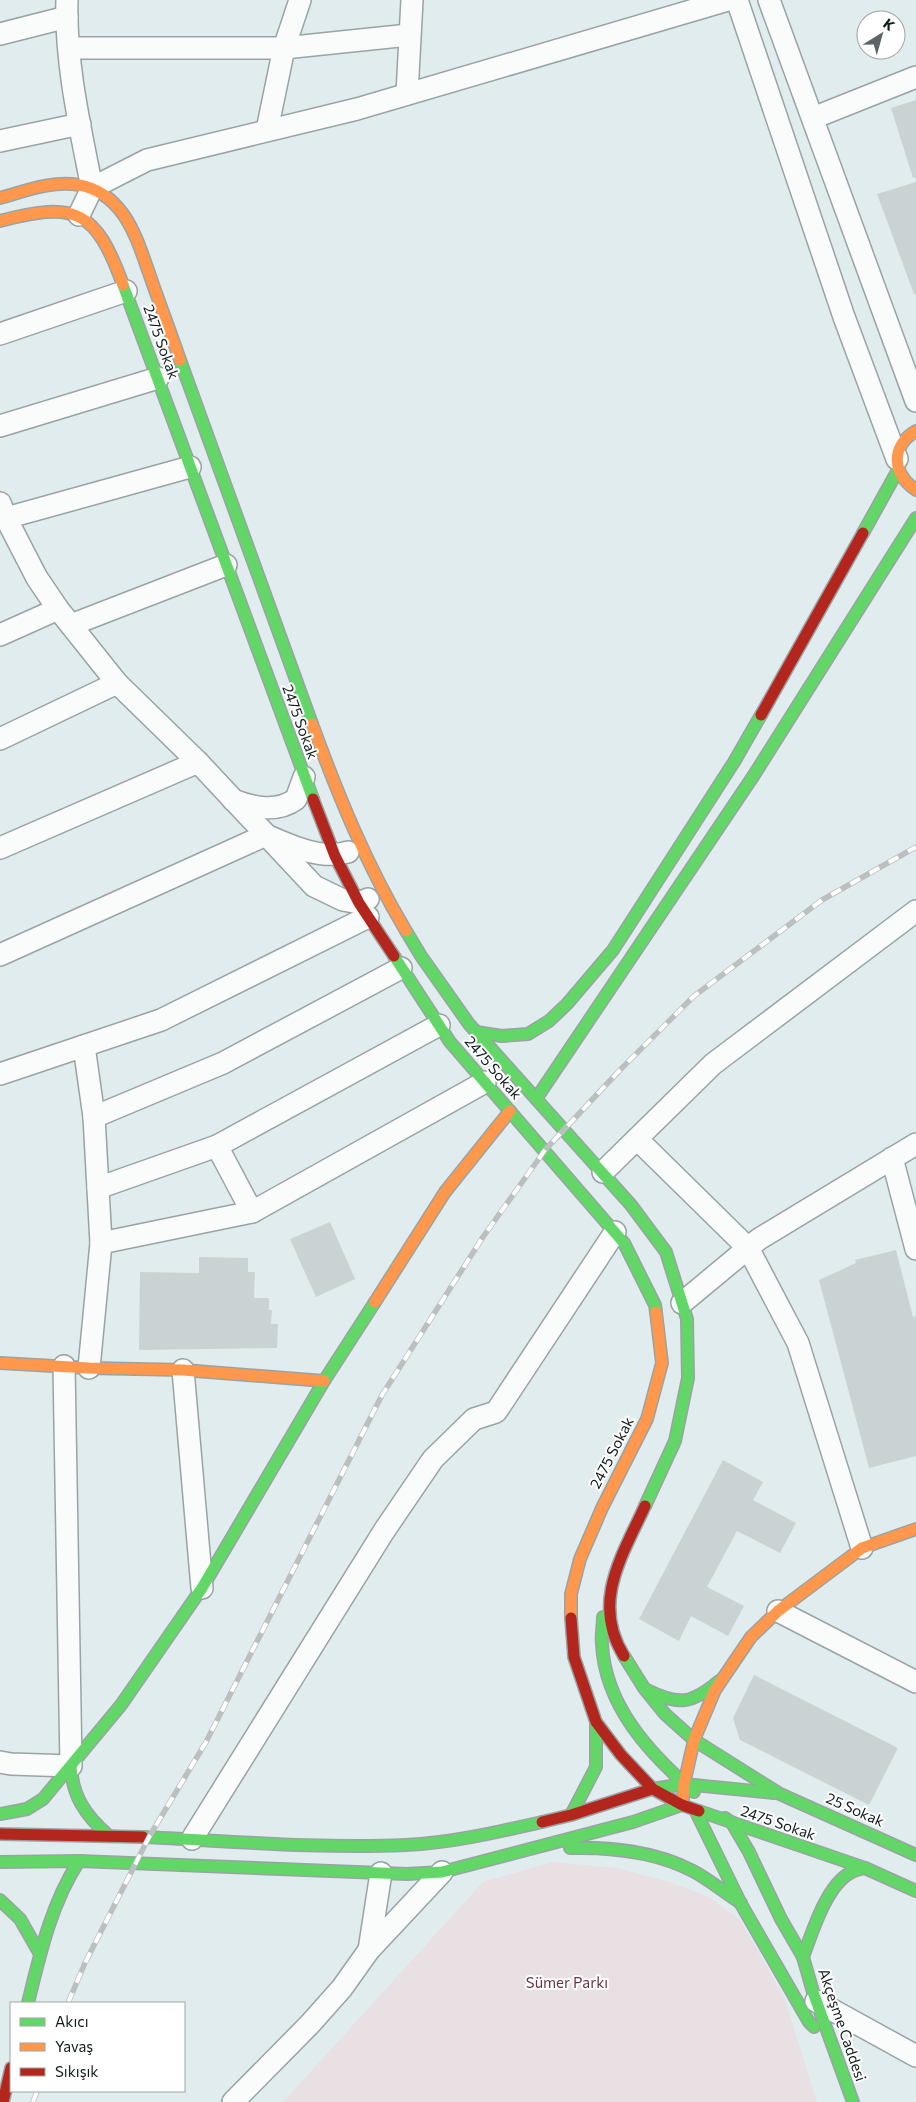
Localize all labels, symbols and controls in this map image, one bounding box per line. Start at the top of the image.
north arrow [856,10,906,60]
text: K [880,14,898,34]
street label: 2475 Sokak [140,302,184,381]
street label: 2475 Sokak [279,682,323,761]
street label: 2475 Sokak [461,1032,526,1103]
street label: 2475 Sokak [585,1414,637,1491]
street label: 25 Sokak [824,1788,887,1830]
street label: 2475 Sokak [739,1801,818,1843]
street label: Akçeşme Caddesi [815,1966,871,2083]
park label: Sümer Parkı [526,1973,608,1991]
legend [10,2002,185,2092]
text: Akıcı [55,2012,89,2030]
text: Yavaş [55,2037,93,2055]
text: Sıkışık [55,2062,98,2080]

